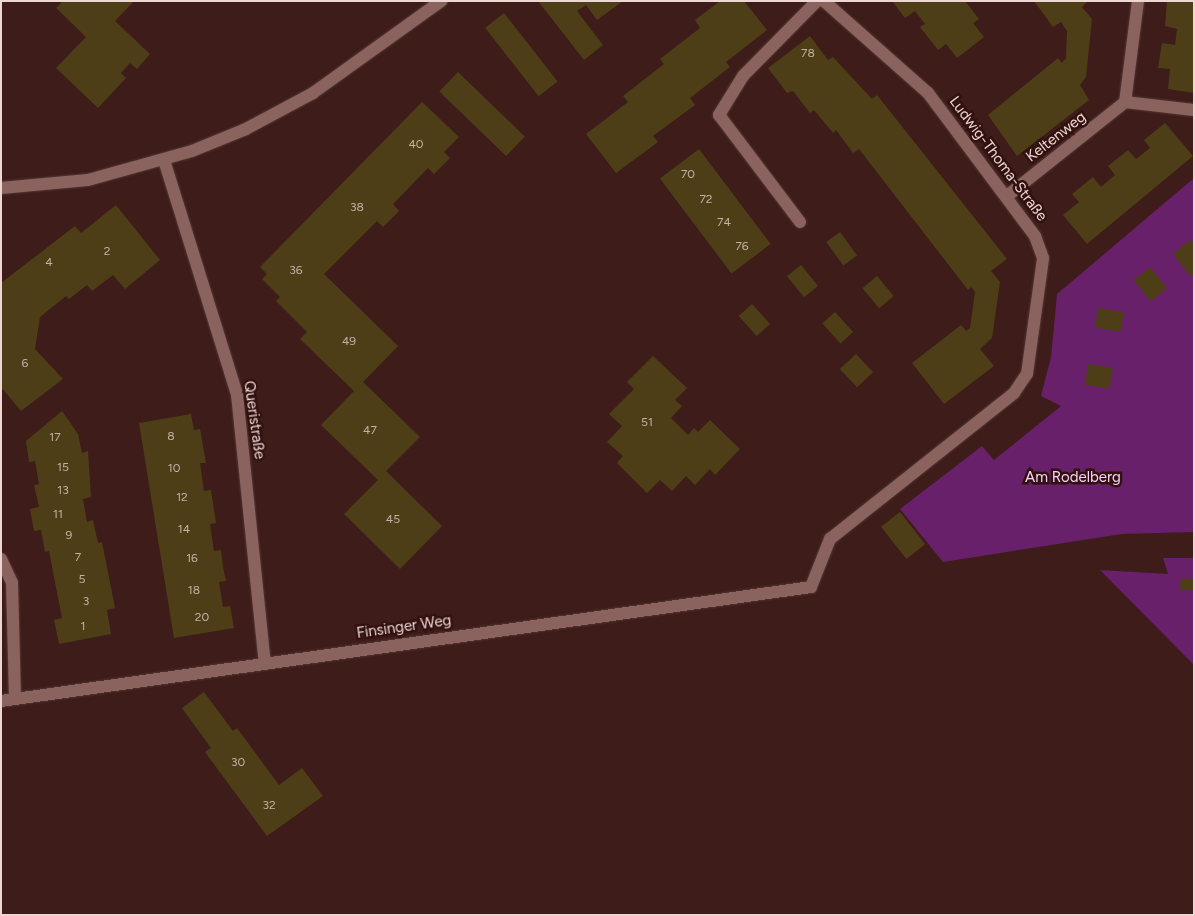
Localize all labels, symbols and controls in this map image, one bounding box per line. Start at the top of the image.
house number: 78 [801,47,815,61]
street label: Ludwig-Thoma-Straße [945,93,1051,225]
street label: Keltenweg [1022,108,1090,166]
house number: 40 [408,138,424,152]
house number: 70 [681,168,695,182]
house number: 72 [699,193,713,207]
house number: 38 [350,201,364,215]
house number: 74 [717,216,731,230]
house number: 76 [735,240,749,254]
house number: 2 [104,245,110,259]
house number: 4 [45,256,53,270]
house number: 36 [289,264,303,278]
house number: 49 [342,335,356,349]
house number: 6 [22,357,28,371]
street label: Queristraße [240,380,268,460]
house number: 51 [641,416,653,430]
house number: 47 [363,424,377,438]
house number: 8 [167,430,175,444]
house number: 17 [49,431,61,445]
house number: 15 [57,461,69,475]
house number: 10 [168,462,180,476]
park label: Am Rodelberg [1025,469,1121,487]
house number: 13 [57,484,69,498]
house number: 12 [176,491,188,505]
house number: 11 [53,508,63,522]
house number: 45 [386,513,400,527]
house number: 14 [178,523,190,537]
house number: 9 [66,529,72,543]
house number: 7 [75,551,81,565]
house number: 16 [186,552,198,566]
house number: 5 [79,573,85,587]
house number: 18 [188,584,200,598]
house number: 3 [83,595,89,609]
house number: 20 [195,611,209,625]
street label: Finsinger Weg [356,611,452,643]
house number: 1 [81,620,85,634]
house number: 30 [231,756,245,770]
house number: 32 [262,799,276,813]

